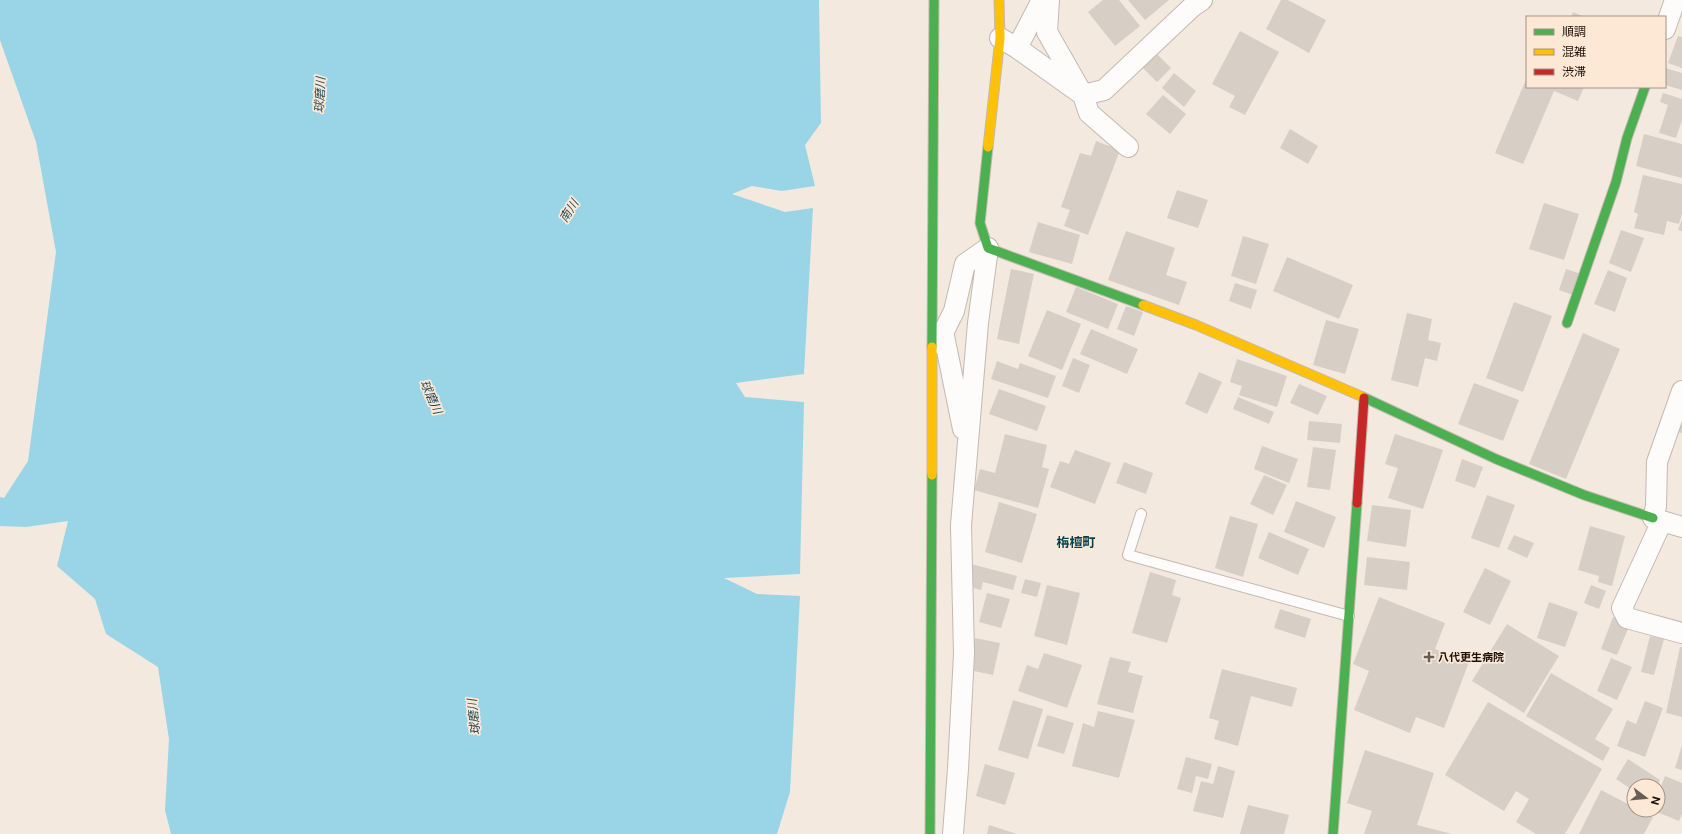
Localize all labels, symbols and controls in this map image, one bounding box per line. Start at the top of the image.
legend [1526,16,1666,88]
text: 順調 [1562,25,1586,39]
text: 混雑 [1562,45,1586,59]
text: 渋滞 [1562,65,1586,79]
water label: 球磨川 [312,75,328,113]
water label: 南川 [557,195,582,225]
water label: 球磨川 [417,378,446,418]
district label: 栴檀町 [1056,535,1096,550]
marker: 八代更生病院 [1423,651,1435,663]
place label: 八代更生病院 [1438,651,1504,663]
water label: 球磨川 [465,696,483,736]
north arrow [1626,778,1666,818]
text: N [1649,795,1663,807]

